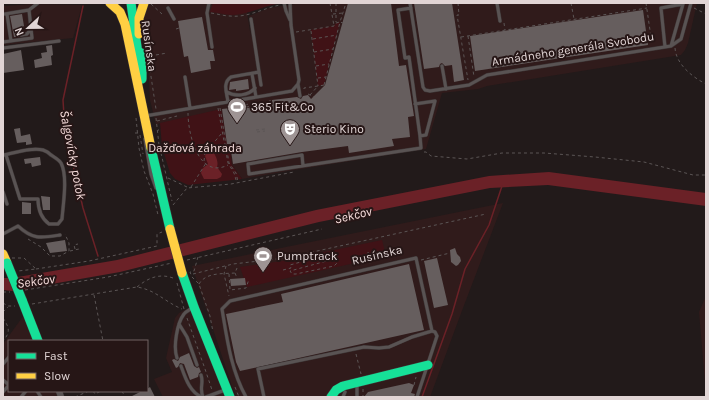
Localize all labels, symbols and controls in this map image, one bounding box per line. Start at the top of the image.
north arrow [8,8,48,48]
street label: Rusínska [138,20,160,72]
text: N [12,25,27,38]
street label: Armádneho generála Svobodu [491,29,655,69]
sports icon: 365 Fit&Co [226,96,248,124]
place label: 365 Fit&Co [251,100,314,114]
water label: Šalgovícky potok [57,109,90,201]
theatre icon: Sterio Kino [279,118,301,146]
place label: Sterio Kino [304,122,364,136]
park label: Dažďová záhrada [148,141,242,155]
water label: Sekčov [333,203,374,227]
street label: Rusínska [350,242,404,268]
sports icon: Pumptrack [252,245,274,273]
place label: Pumptrack [277,249,338,263]
water label: Sekčov [16,271,57,291]
legend [8,340,148,392]
text: Fast [44,349,68,363]
text: Slow [44,369,70,383]

